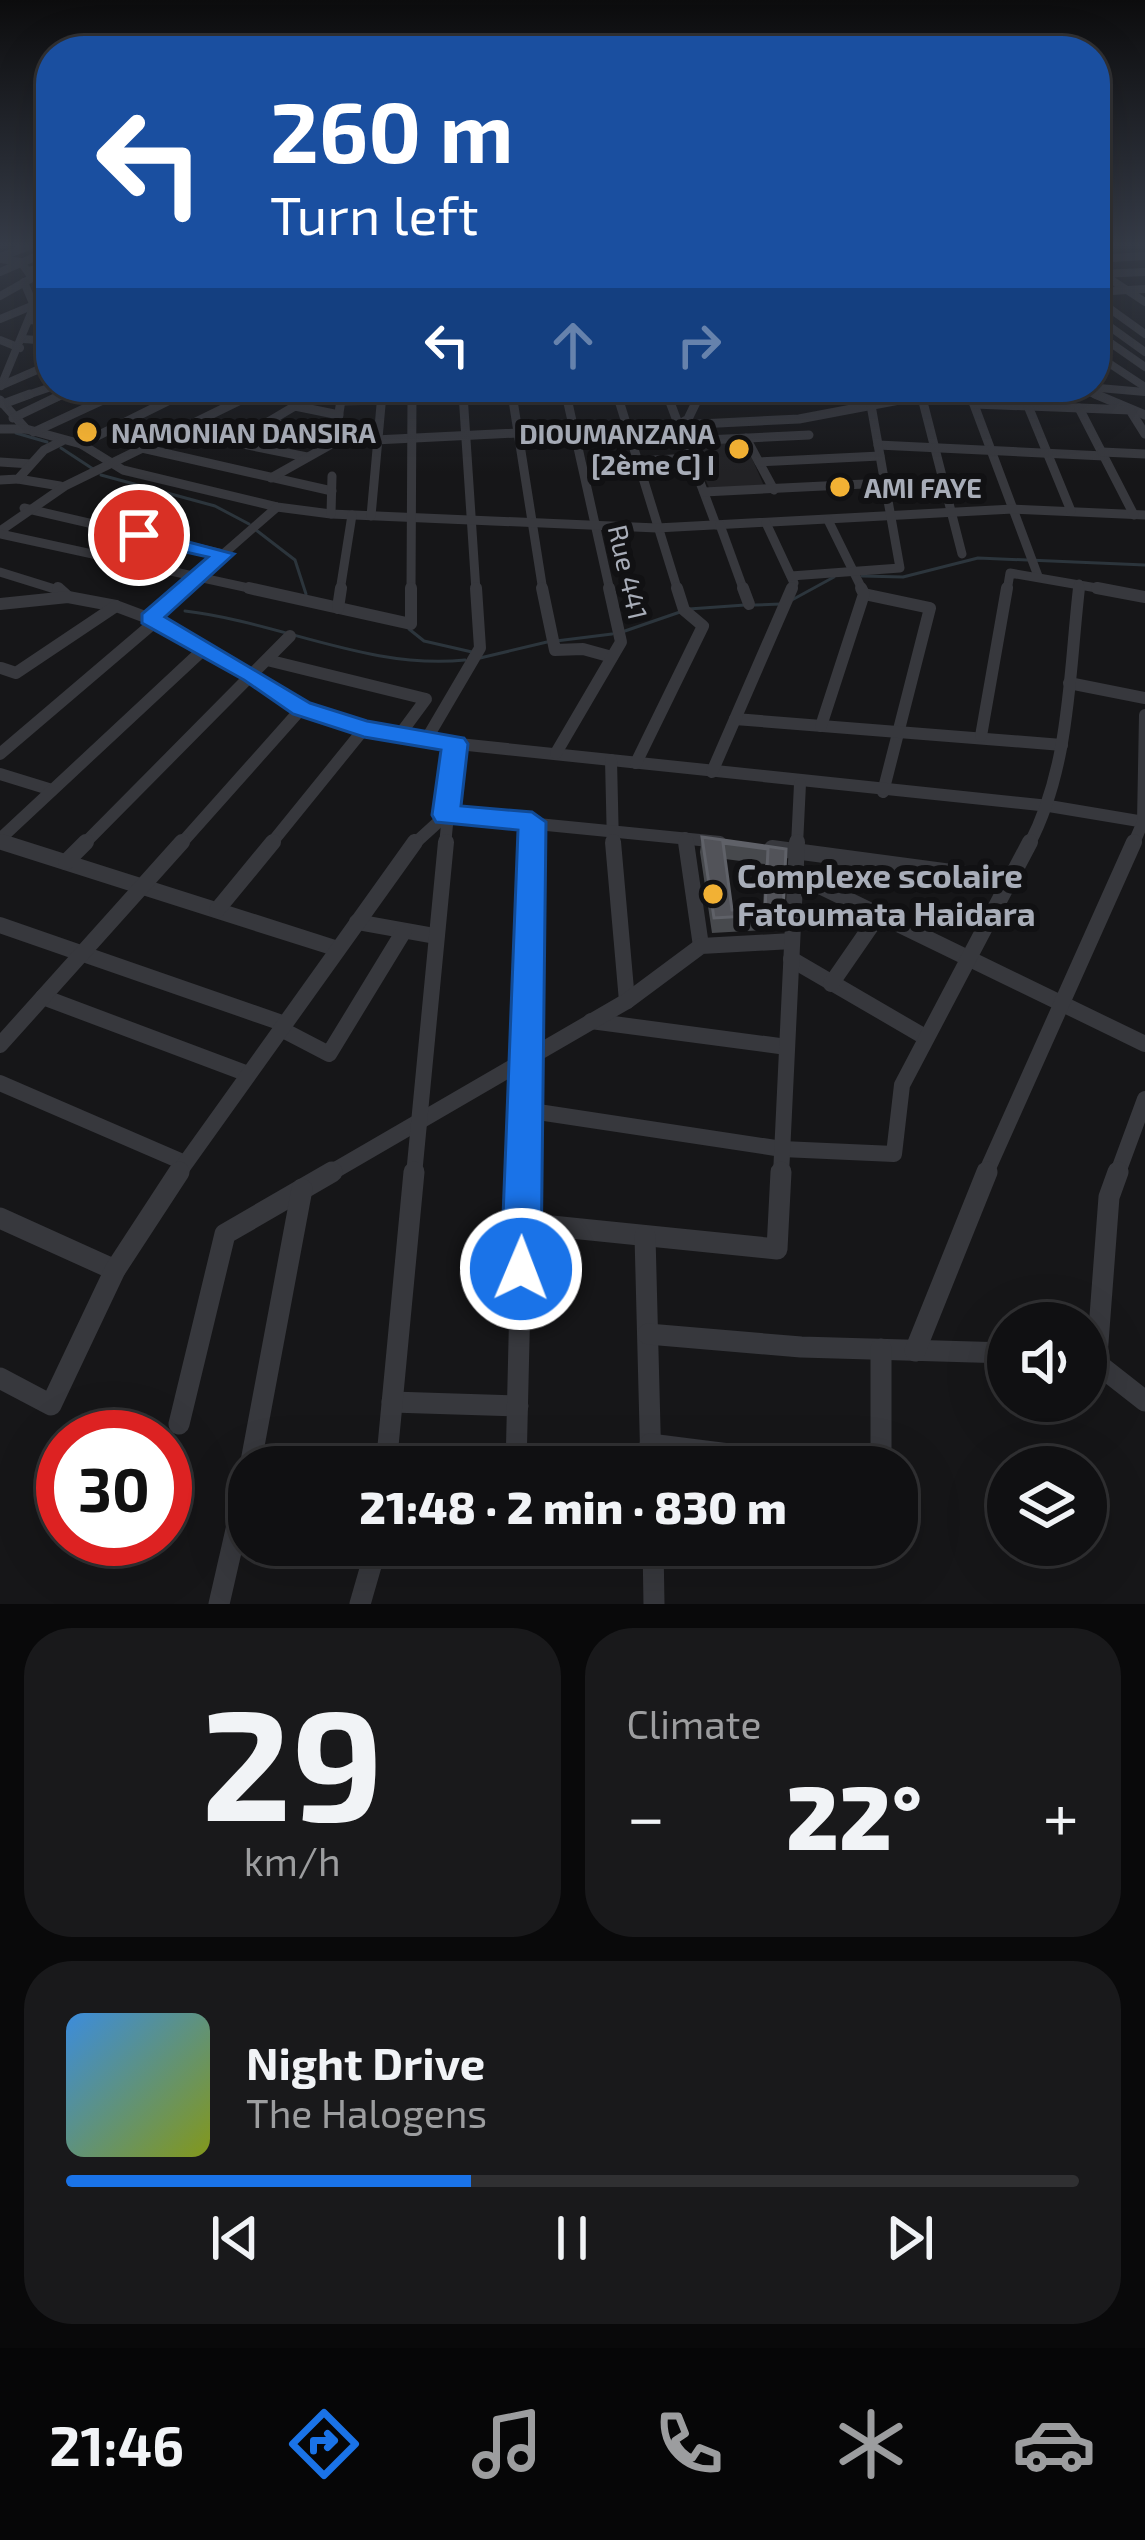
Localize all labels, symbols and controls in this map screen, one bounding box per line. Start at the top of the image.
text: 260 m [270,79,514,180]
icon: left [72,84,228,240]
text: Turn left [270,181,479,246]
icon: left [414,312,480,378]
icon: ahead [540,312,606,378]
icon: right [666,312,732,378]
place label: NAMONIAN DANSIRA [111,416,376,448]
place label: DIOUMANZANA [2ème C] I [519,417,715,480]
marker: NAMONIAN DANSIRA [74,419,100,445]
marker: DIOUMANZANA [2ème C] I [726,436,752,462]
place label: AMI FAYE [864,471,982,503]
marker: AMI FAYE [827,474,853,500]
pin [88,484,190,586]
icon: arrive [106,502,172,568]
street label: Rue 441 [603,521,655,623]
place label: Complexe scolaire Fatoumata Haidara [737,855,1035,933]
marker: Complexe scolaire Fatoumata Haidara [700,881,726,907]
position arrow [458,1206,584,1332]
map controls [987,1302,1107,1566]
button: sound [987,1302,1107,1422]
speed limit sign: 30 [36,1410,192,1566]
button: layers [987,1446,1107,1566]
text: 21:48 · 2 min · 830 m [359,1479,787,1533]
text: 29 [201,1665,384,1852]
text: Climate [627,1700,761,1747]
text: 22° [786,1760,922,1868]
text: − [627,1775,665,1854]
text: + [1043,1775,1079,1854]
text: km/h [244,1837,341,1884]
text: Night Drive [246,2035,485,2089]
text: The Halogens [246,2089,487,2136]
icon: previous [202,2205,268,2271]
icon: pause [539,2205,605,2271]
icon: next [877,2205,943,2271]
icon: directions [282,2402,366,2486]
icon: music [465,2402,549,2486]
icon: phone [647,2402,731,2486]
icon: climate [829,2402,913,2486]
icon: car [1012,2402,1096,2486]
text: 21:46 [49,2412,184,2477]

